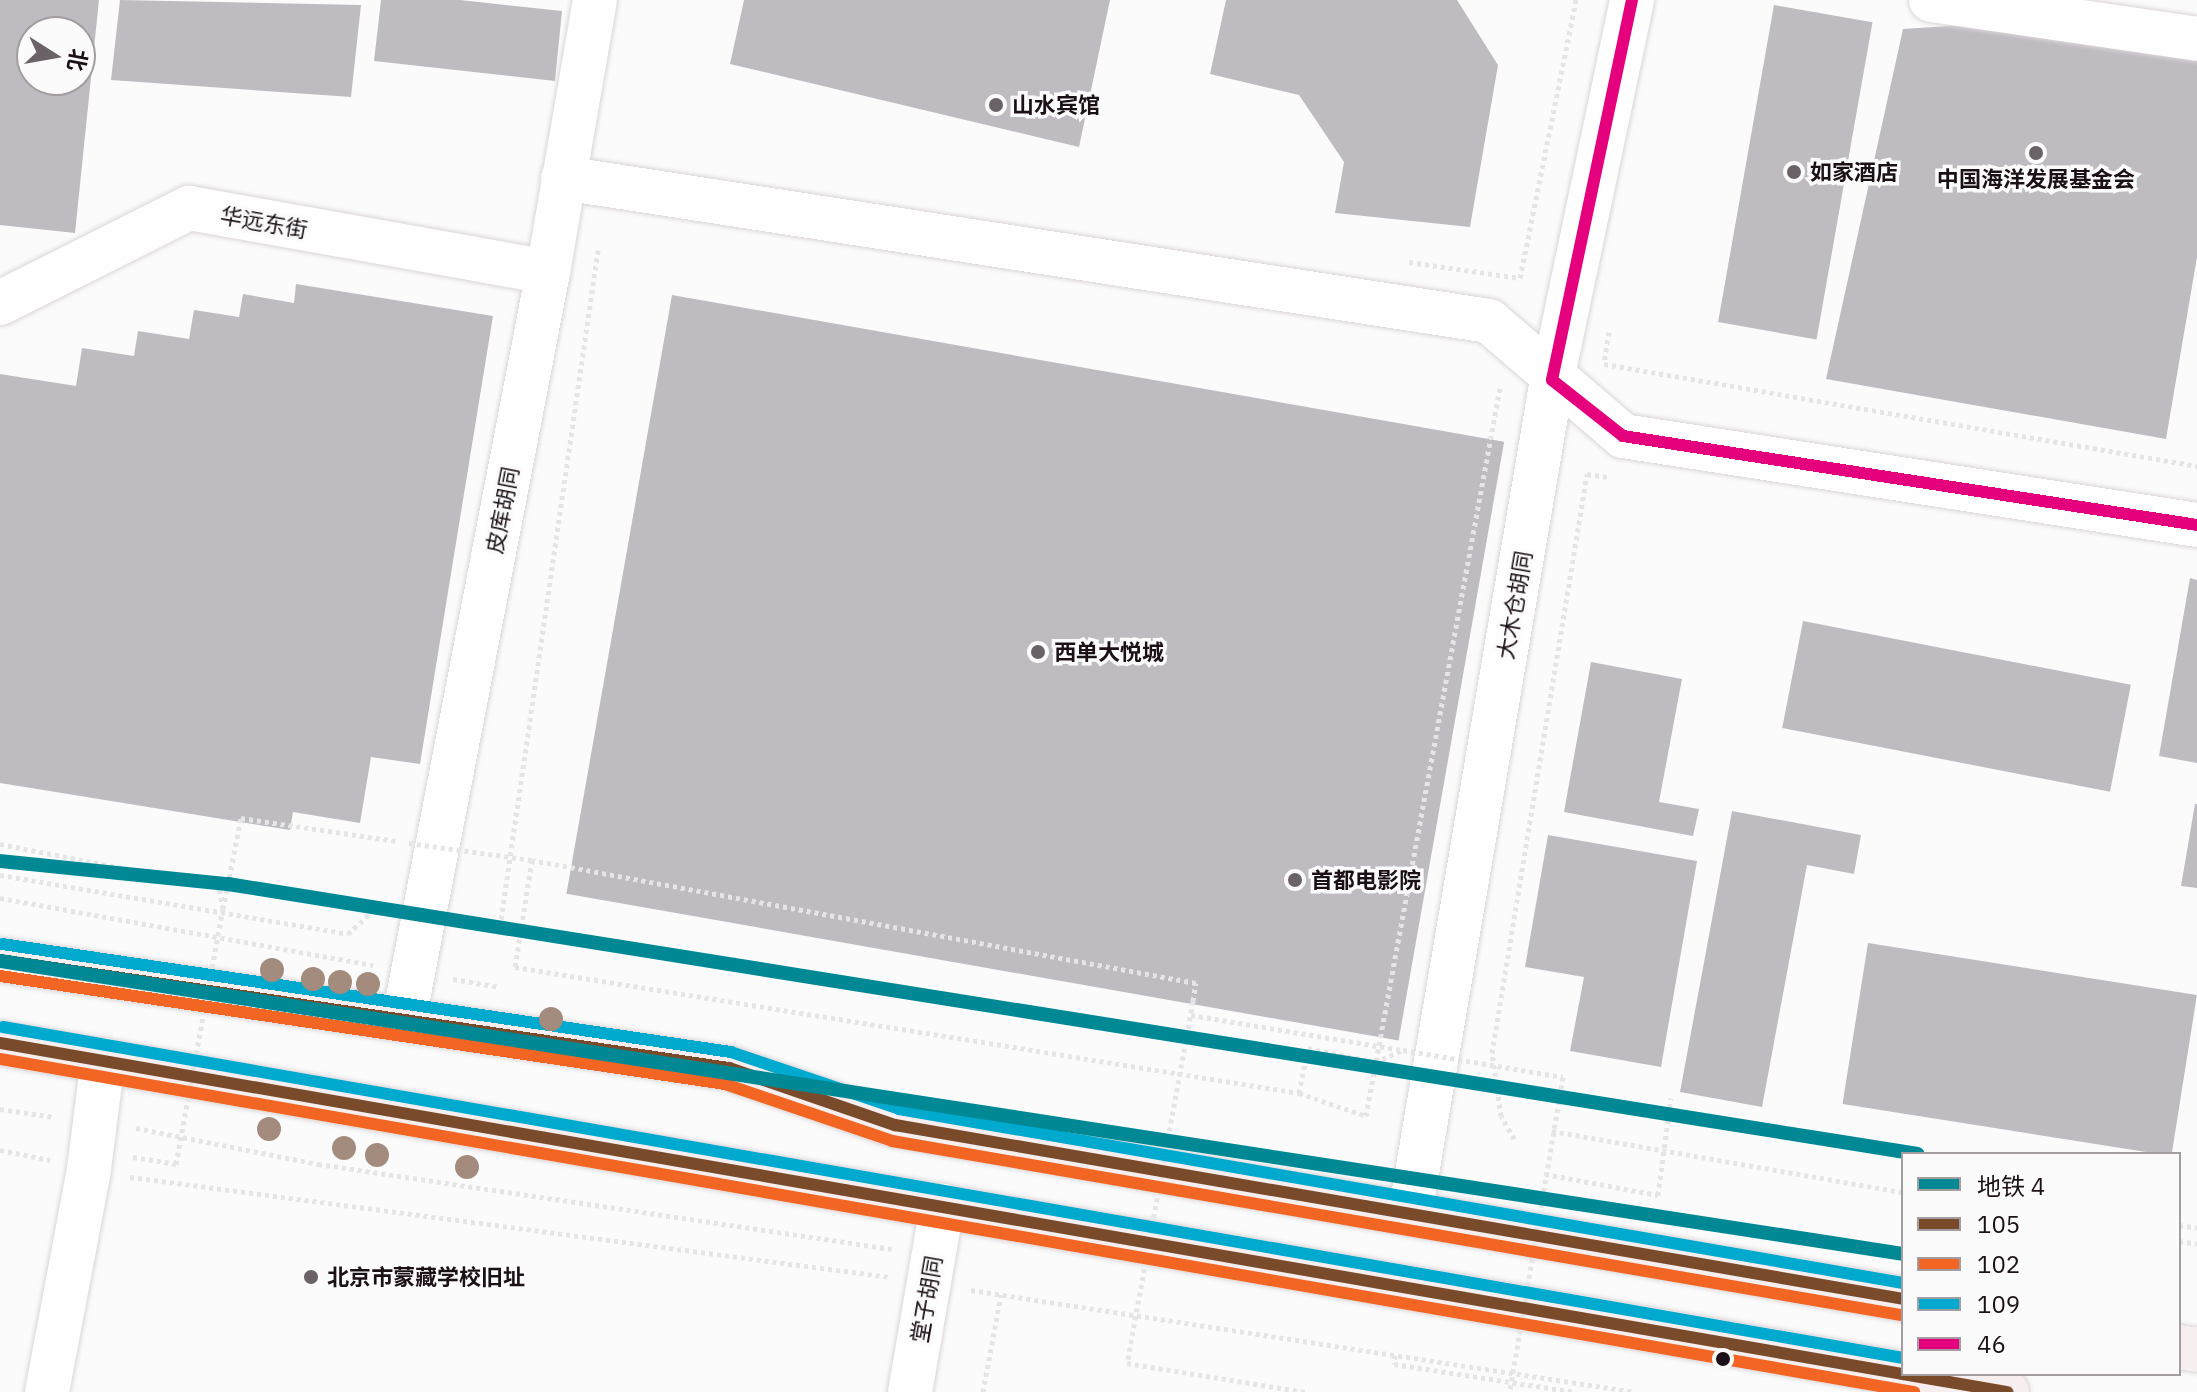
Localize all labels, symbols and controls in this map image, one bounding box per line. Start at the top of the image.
north arrow [16,16,96,96]
text: 北 [62,47,94,74]
place label: 山水宾馆 [1012,92,1100,118]
marker: 山水宾馆 [987,96,1005,114]
marker: 中国海洋发展基金会 [2027,144,2045,162]
place label: 如家酒店 [1810,159,1898,185]
marker: 如家酒店 [1785,163,1803,181]
place label: 中国海洋发展基金会 [1937,166,2135,192]
street label: 华远东街 [218,201,310,243]
street label: 皮库胡同 [481,464,523,556]
street label: 大木仓胡同 [1491,549,1537,661]
place label: 西单大悦城 [1054,639,1164,665]
marker: 西单大悦城 [1029,643,1047,661]
place label: 首都电影院 [1311,867,1421,893]
marker: 首都电影院 [1286,871,1304,889]
legend [1901,1152,2181,1376]
text: 地铁 4 [1977,1170,2045,1202]
text: 105 [1977,1208,2020,1240]
text: 102 [1977,1248,2020,1280]
street label: 堂子胡同 [905,1253,947,1345]
place label: 北京市蒙藏学校旧址 [327,1264,525,1290]
marker: 北京市蒙藏学校旧址 [302,1268,320,1286]
text: 109 [1977,1288,2020,1320]
text: 46 [1977,1328,2006,1360]
unlabelled marker [1715,1351,1731,1367]

